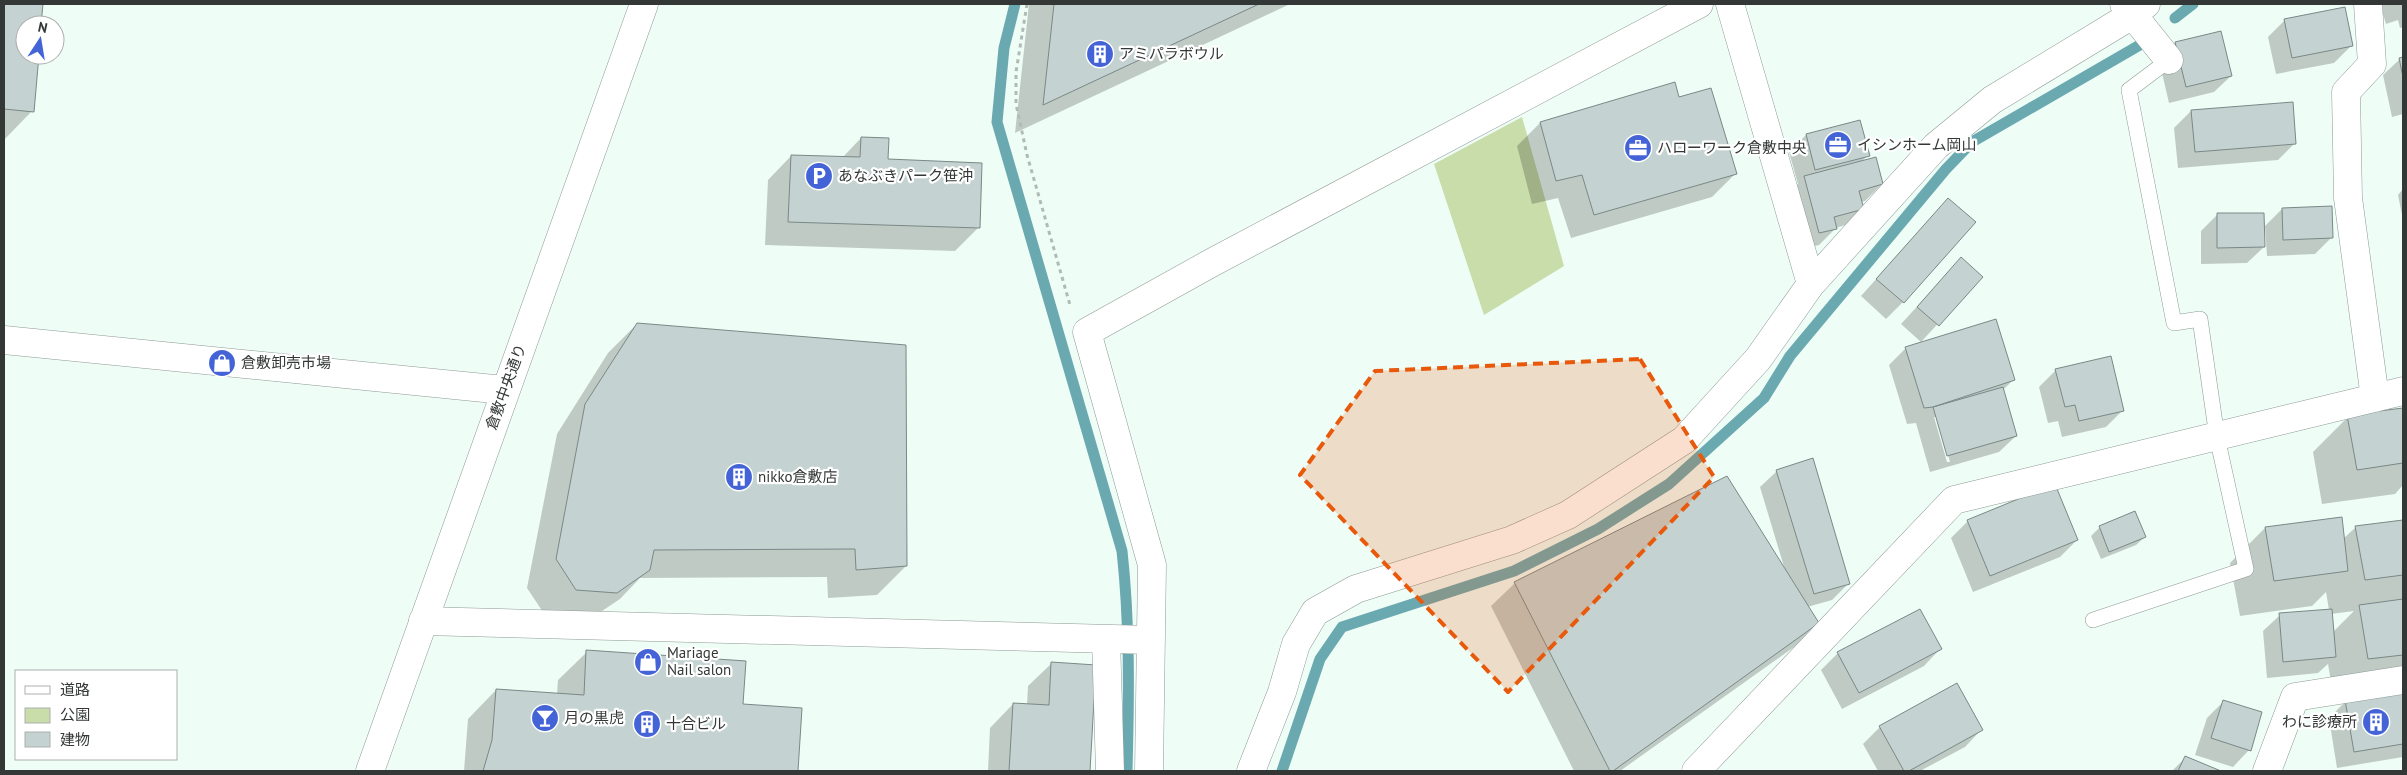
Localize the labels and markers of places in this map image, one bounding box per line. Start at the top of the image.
building icon: アミパラボウル [1085,39,1115,69]
place label: アミパラボウル [1119,44,1224,63]
office icon: イシンホーム岡山 [1823,130,1853,160]
office icon: ハローワーク倉敷中央 [1623,133,1653,163]
place label: イシンホーム岡山 [1857,135,1977,154]
place label: ハローワーク倉敷中央 [1657,138,1807,157]
parking icon: あなぶきパーク笹沖 [804,161,834,191]
place label: あなぶきパーク笹沖 [838,166,973,185]
shop icon: 倉敷卸売市場 [207,348,237,378]
place label: 倉敷卸売市場 [241,353,331,372]
building icon: nikko倉敷店 [724,462,754,492]
place label: nikko倉敷店 [758,467,837,486]
place label: Mariage Nail salon [667,643,731,679]
shop icon: Mariage Nail salon [633,647,663,677]
bar icon: 月の黒虎 [530,703,560,733]
building icon: わに診療所 [2361,707,2391,737]
place label: 月の黒虎 [564,708,624,727]
building icon: 十合ビル [632,709,662,739]
place label: わに診療所 [2282,712,2357,731]
place label: 十合ビル [666,714,726,733]

